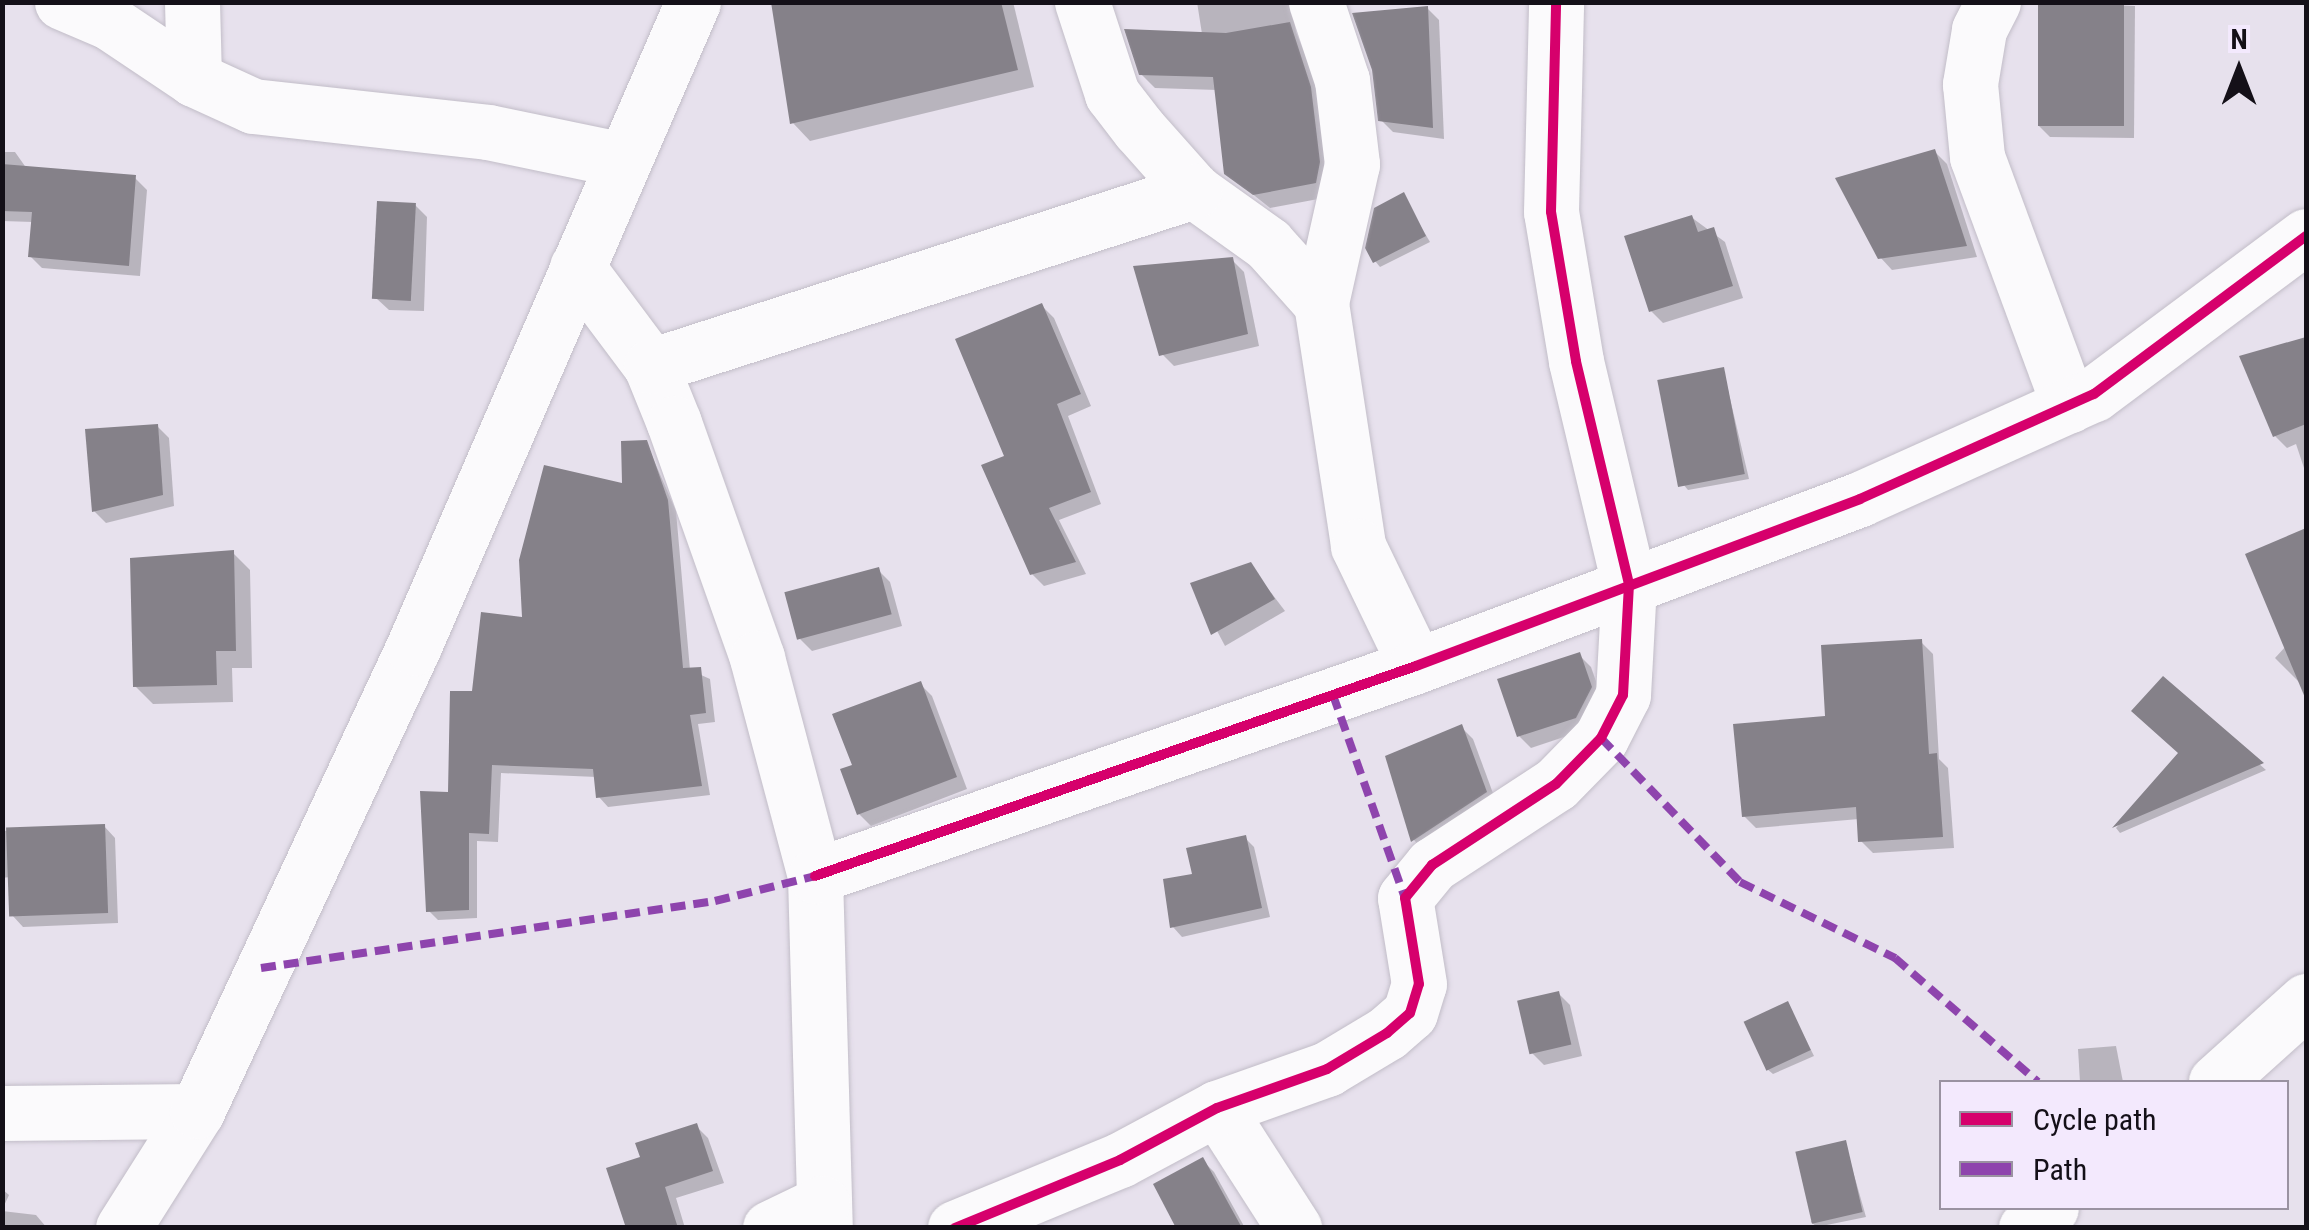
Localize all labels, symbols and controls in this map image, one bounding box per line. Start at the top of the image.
north arrow [2189,20,2289,120]
text: N [2230,23,2248,56]
legend [1939,1080,2289,1210]
text: Cycle path [2033,1102,2157,1137]
text: Path [2033,1152,2087,1187]

